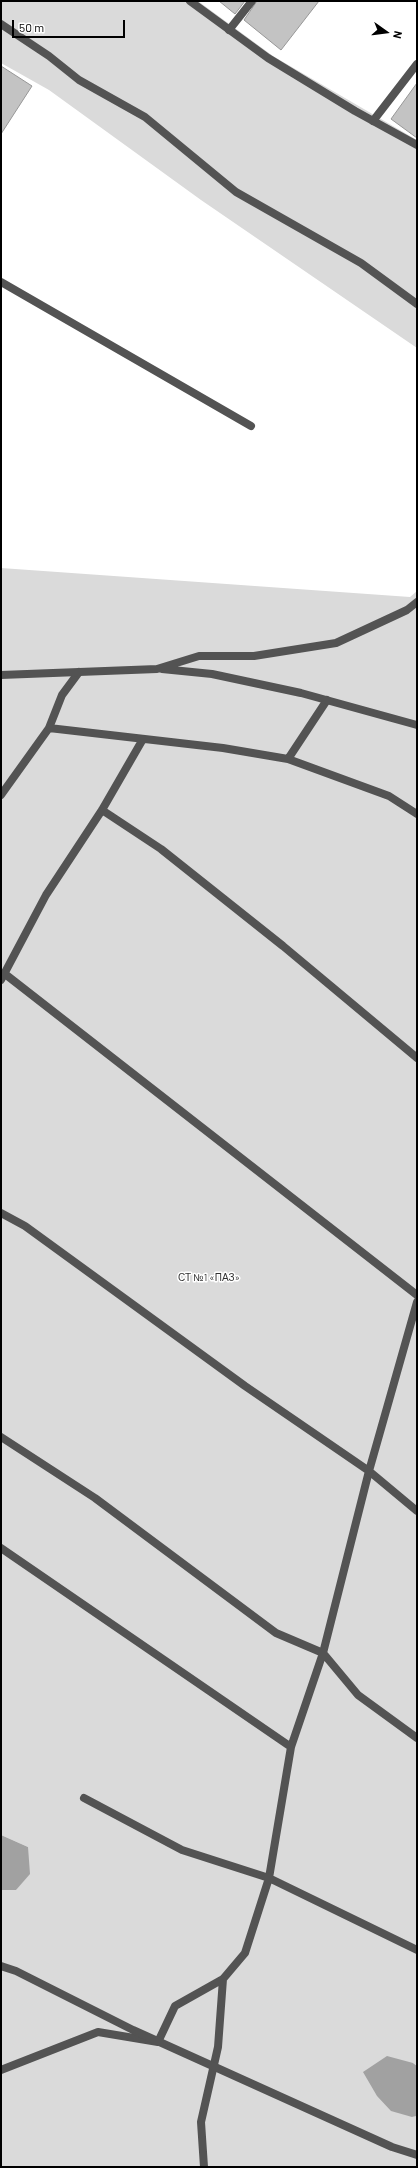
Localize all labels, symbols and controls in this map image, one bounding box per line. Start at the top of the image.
scale bar [14,12,127,38]
north arrow [366,12,406,52]
text: 50 m [19,20,44,34]
text: N [391,30,405,40]
park label: СТ №1 «ПАЗ» [178,1272,240,1284]

